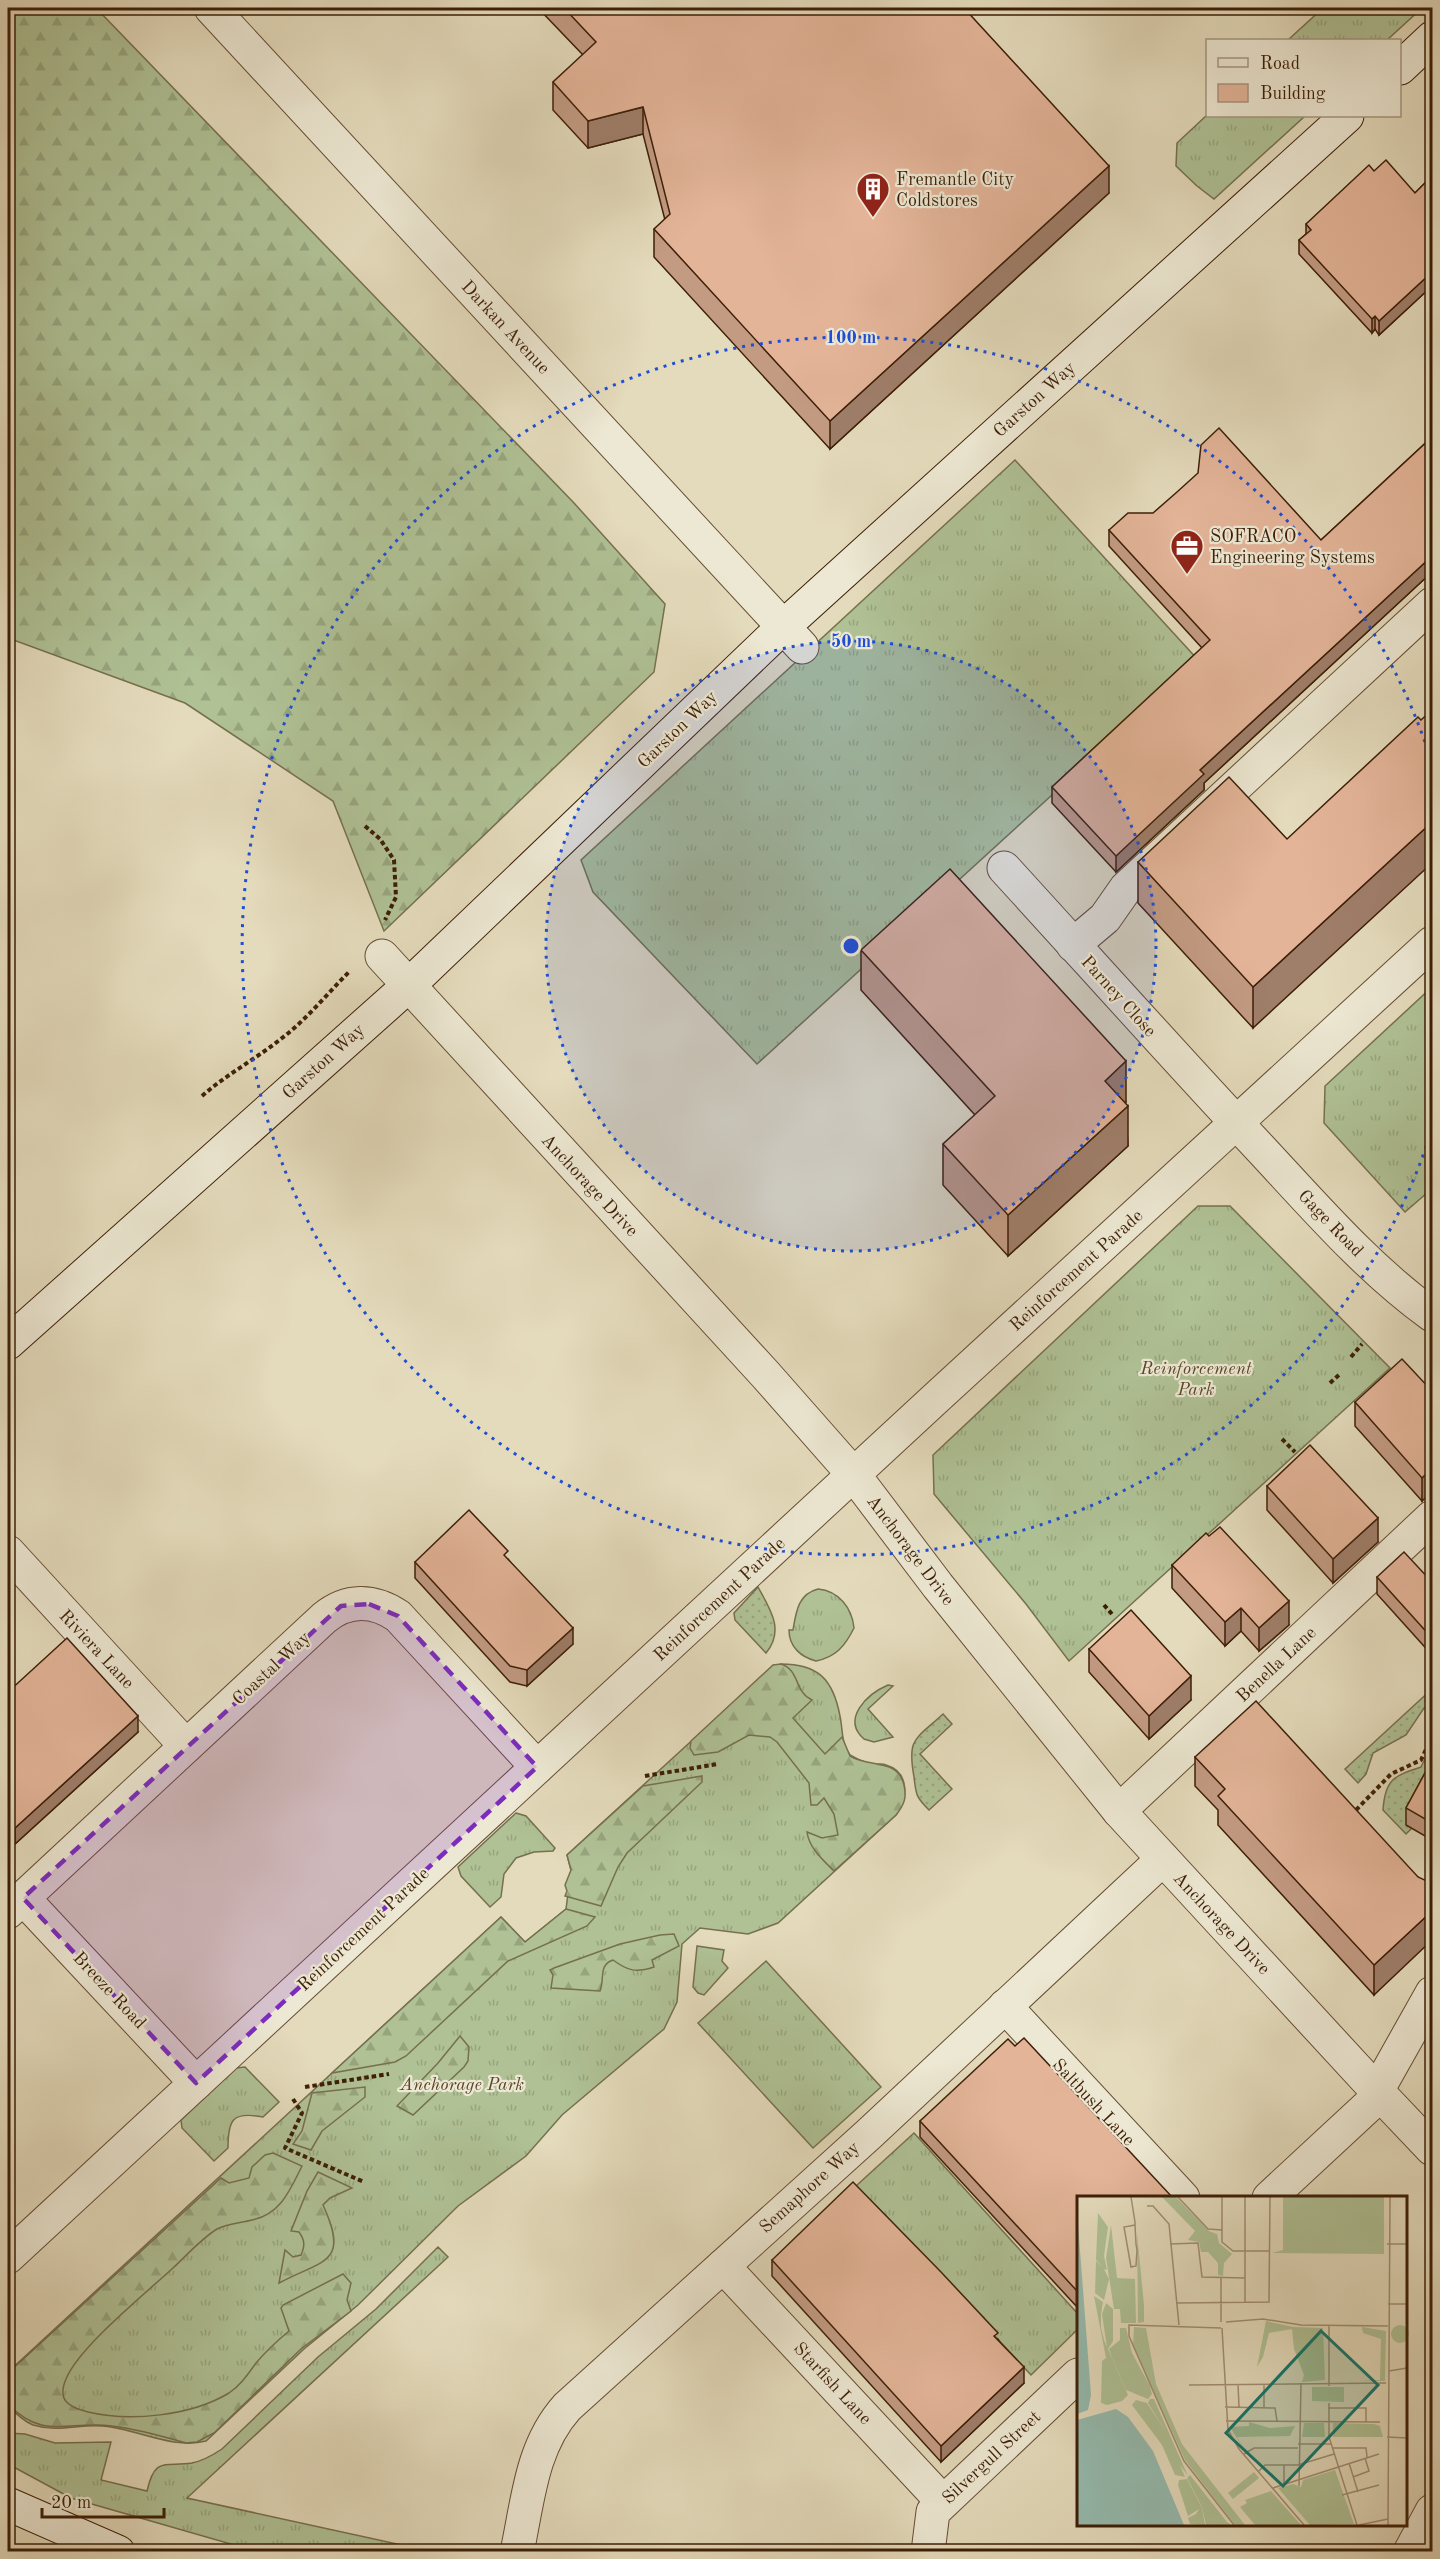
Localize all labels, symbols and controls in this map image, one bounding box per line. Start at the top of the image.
legend [1206,39,1401,117]
text: Road [1260,55,1300,73]
text: Building [1260,85,1326,103]
building icon: Fremantle City Coldstores [855,171,891,218]
place label: Fremantle City Coldstores [896,171,1014,210]
street label: Darkan Avenue [458,277,553,378]
text: 100 m [826,329,876,347]
street label: Garston Way [990,358,1079,441]
office icon: SOFRACO Engineering Systems [1169,528,1205,575]
place label: SOFRACO Engineering Systems [1210,528,1375,567]
text: 50 m [831,633,871,651]
street label: Garston Way [634,687,721,772]
centre of rings [841,936,861,956]
street label: Parney Close [1077,953,1159,1041]
street label: Garston Way [279,1020,368,1103]
street label: Anchorage Drive [537,1131,641,1240]
street label: Gage Road [1294,1187,1366,1261]
street label: Reinforcement Parade [1007,1206,1147,1335]
park label: Reinforcement Park [1139,1360,1252,1399]
street label: Anchorage Drive [863,1492,957,1609]
street label: Reinforcement Parade [651,1534,789,1665]
street label: Riviera Lane [55,1607,137,1693]
street label: Benella Lane [1233,1624,1320,1706]
street label: Coastal Way [229,1628,314,1709]
street label: Reinforcement Parade [295,1864,433,1995]
street label: Anchorage Drive [1169,1869,1273,1978]
street label: Breeze Road [69,1949,149,2033]
street label: Saltbush Lane [1049,2056,1138,2150]
park label: Anchorage Park [399,2076,524,2094]
street label: Semaphore Way [756,2138,863,2237]
inset map [1077,2196,1407,2526]
street label: Starfish Lane [790,2339,875,2428]
street label: Silvergull Street [939,2408,1044,2508]
scale bar [42,2481,164,2519]
text: 20 m [51,2494,91,2512]

